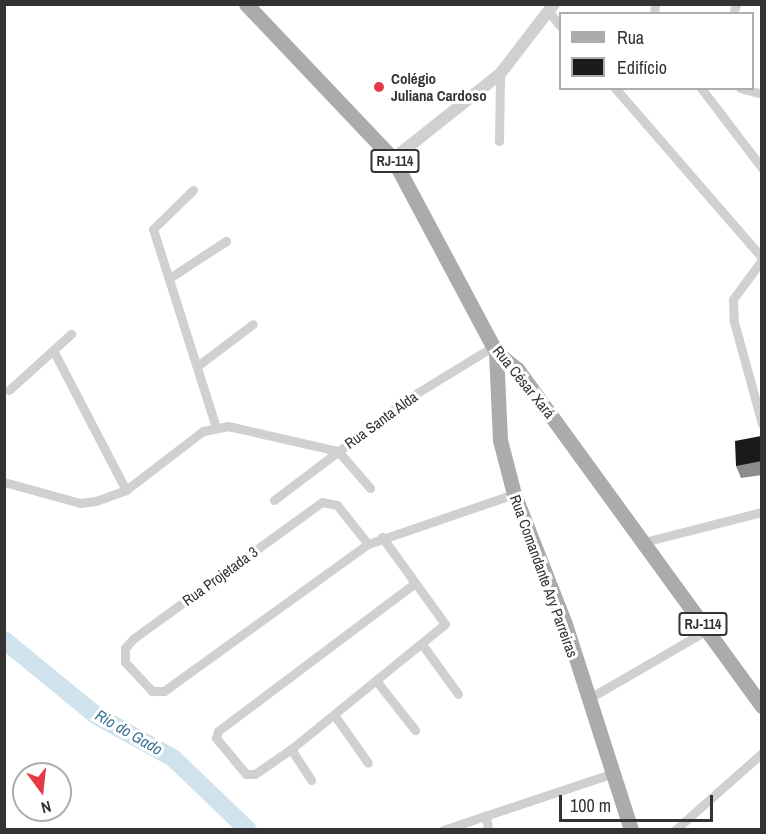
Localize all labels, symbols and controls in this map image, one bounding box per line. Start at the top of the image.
legend [559,12,754,90]
text: Rua [617,25,644,50]
text: Edifício [617,55,667,80]
place label: Colégio Juliana Cardoso [391,69,487,104]
marker: Colégio Juliana Cardoso [372,80,386,94]
road number: RJ-114 [370,150,420,172]
street label: Rua César Xará [489,342,559,422]
street label: Rua Santa Alda [341,387,421,453]
street label: Rua Comandante Ary Parreiras [506,492,582,660]
street label: Rua Projetada 3 [179,543,261,609]
road number: RJ-114 [678,613,728,635]
water label: Rio do Gado [92,705,166,759]
north arrow [12,762,72,822]
scale bar [562,783,716,821]
text: 100 m [570,793,611,818]
text: N [39,796,54,819]

